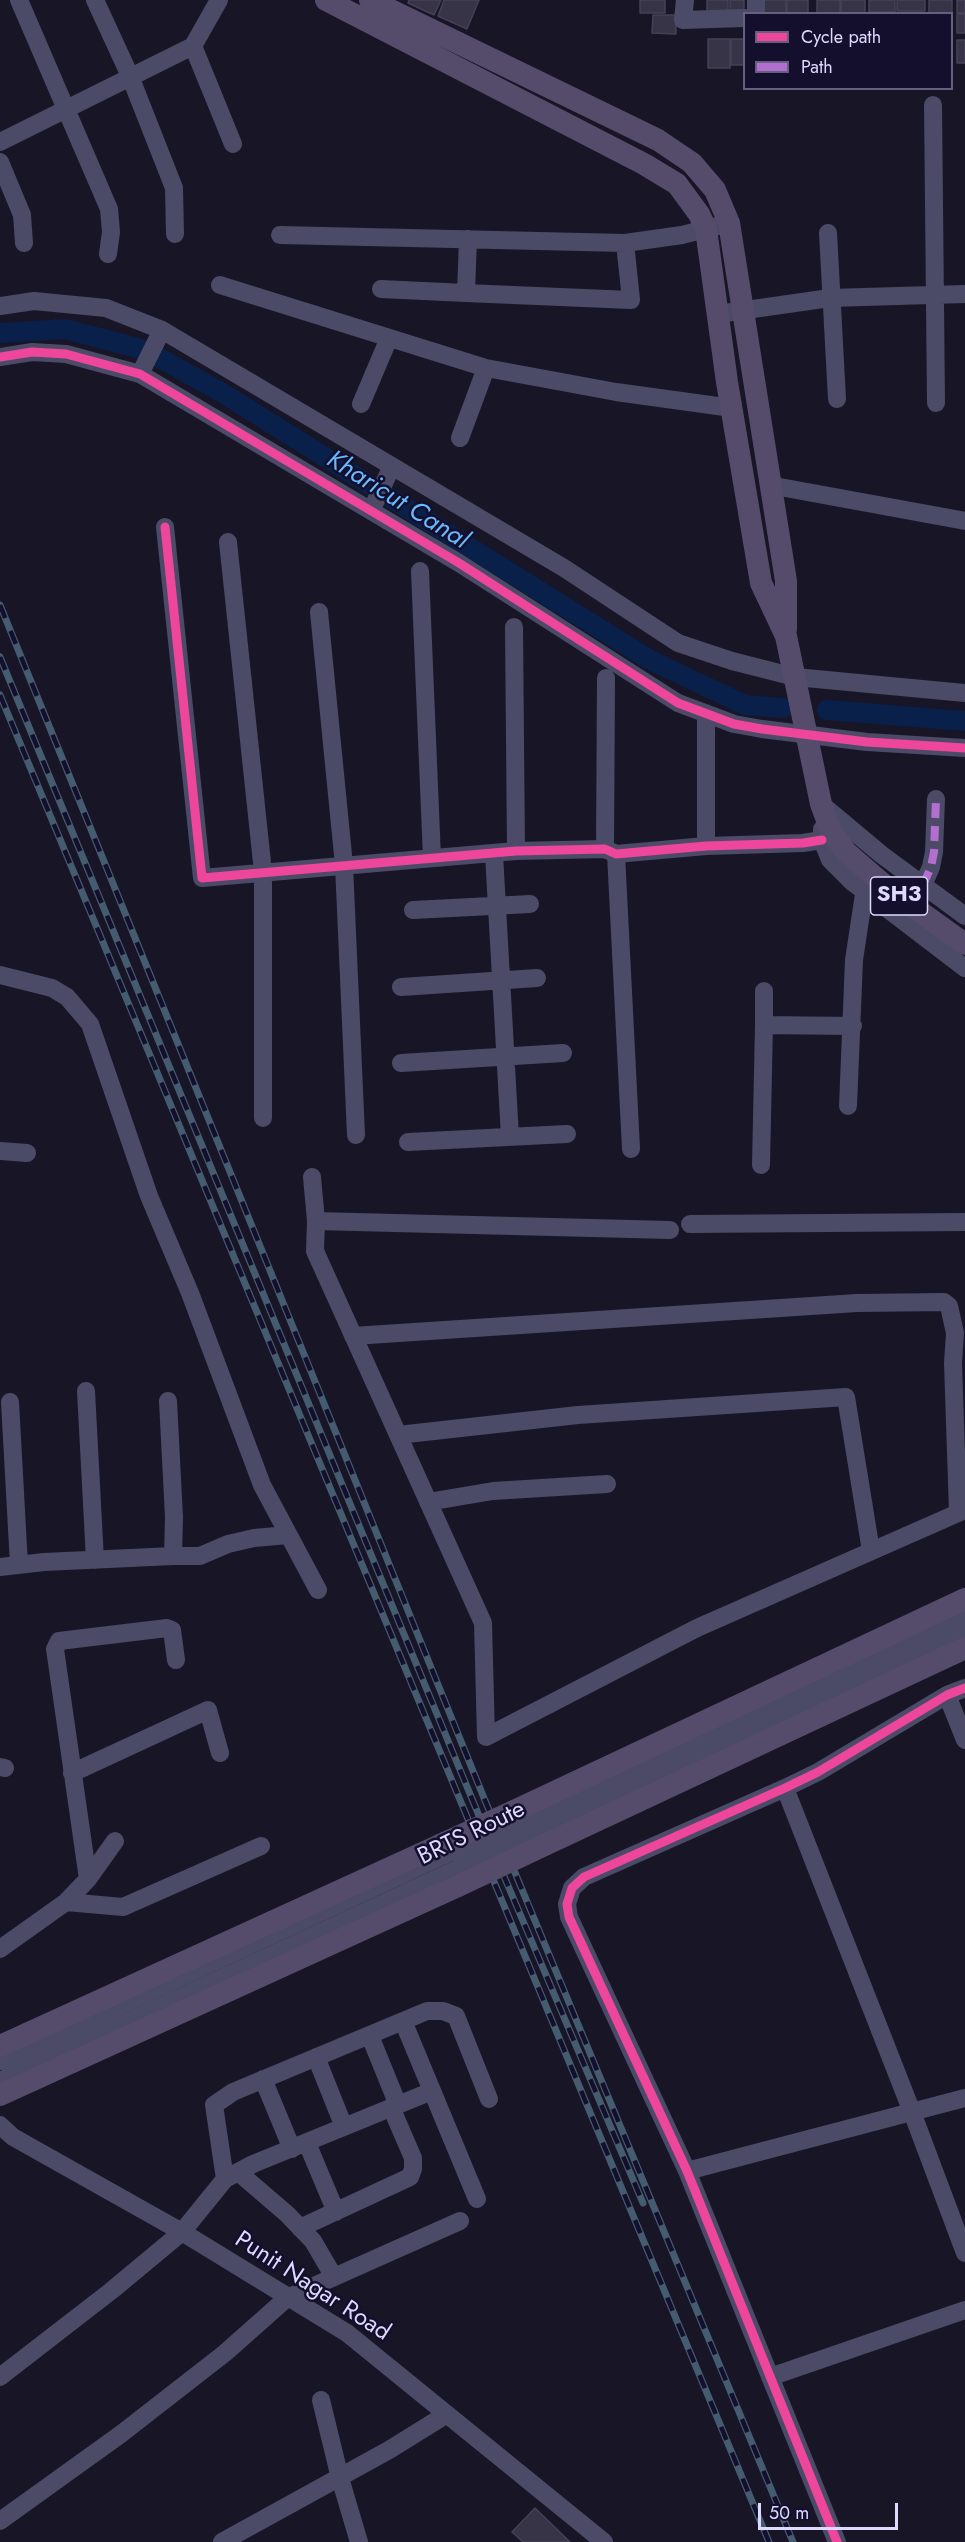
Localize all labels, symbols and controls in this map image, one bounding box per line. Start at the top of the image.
legend [743,12,953,90]
text: Cycle path [801,24,881,50]
text: Path [801,54,833,80]
water label: Kharicut Canal [320,445,474,557]
road number: SH3 [870,877,928,915]
street label: BRTS Route [414,1796,530,1872]
street label: Punit Nagar Road [229,2226,395,2348]
scale bar [761,2491,900,2529]
text: 50 m [769,2500,809,2526]

